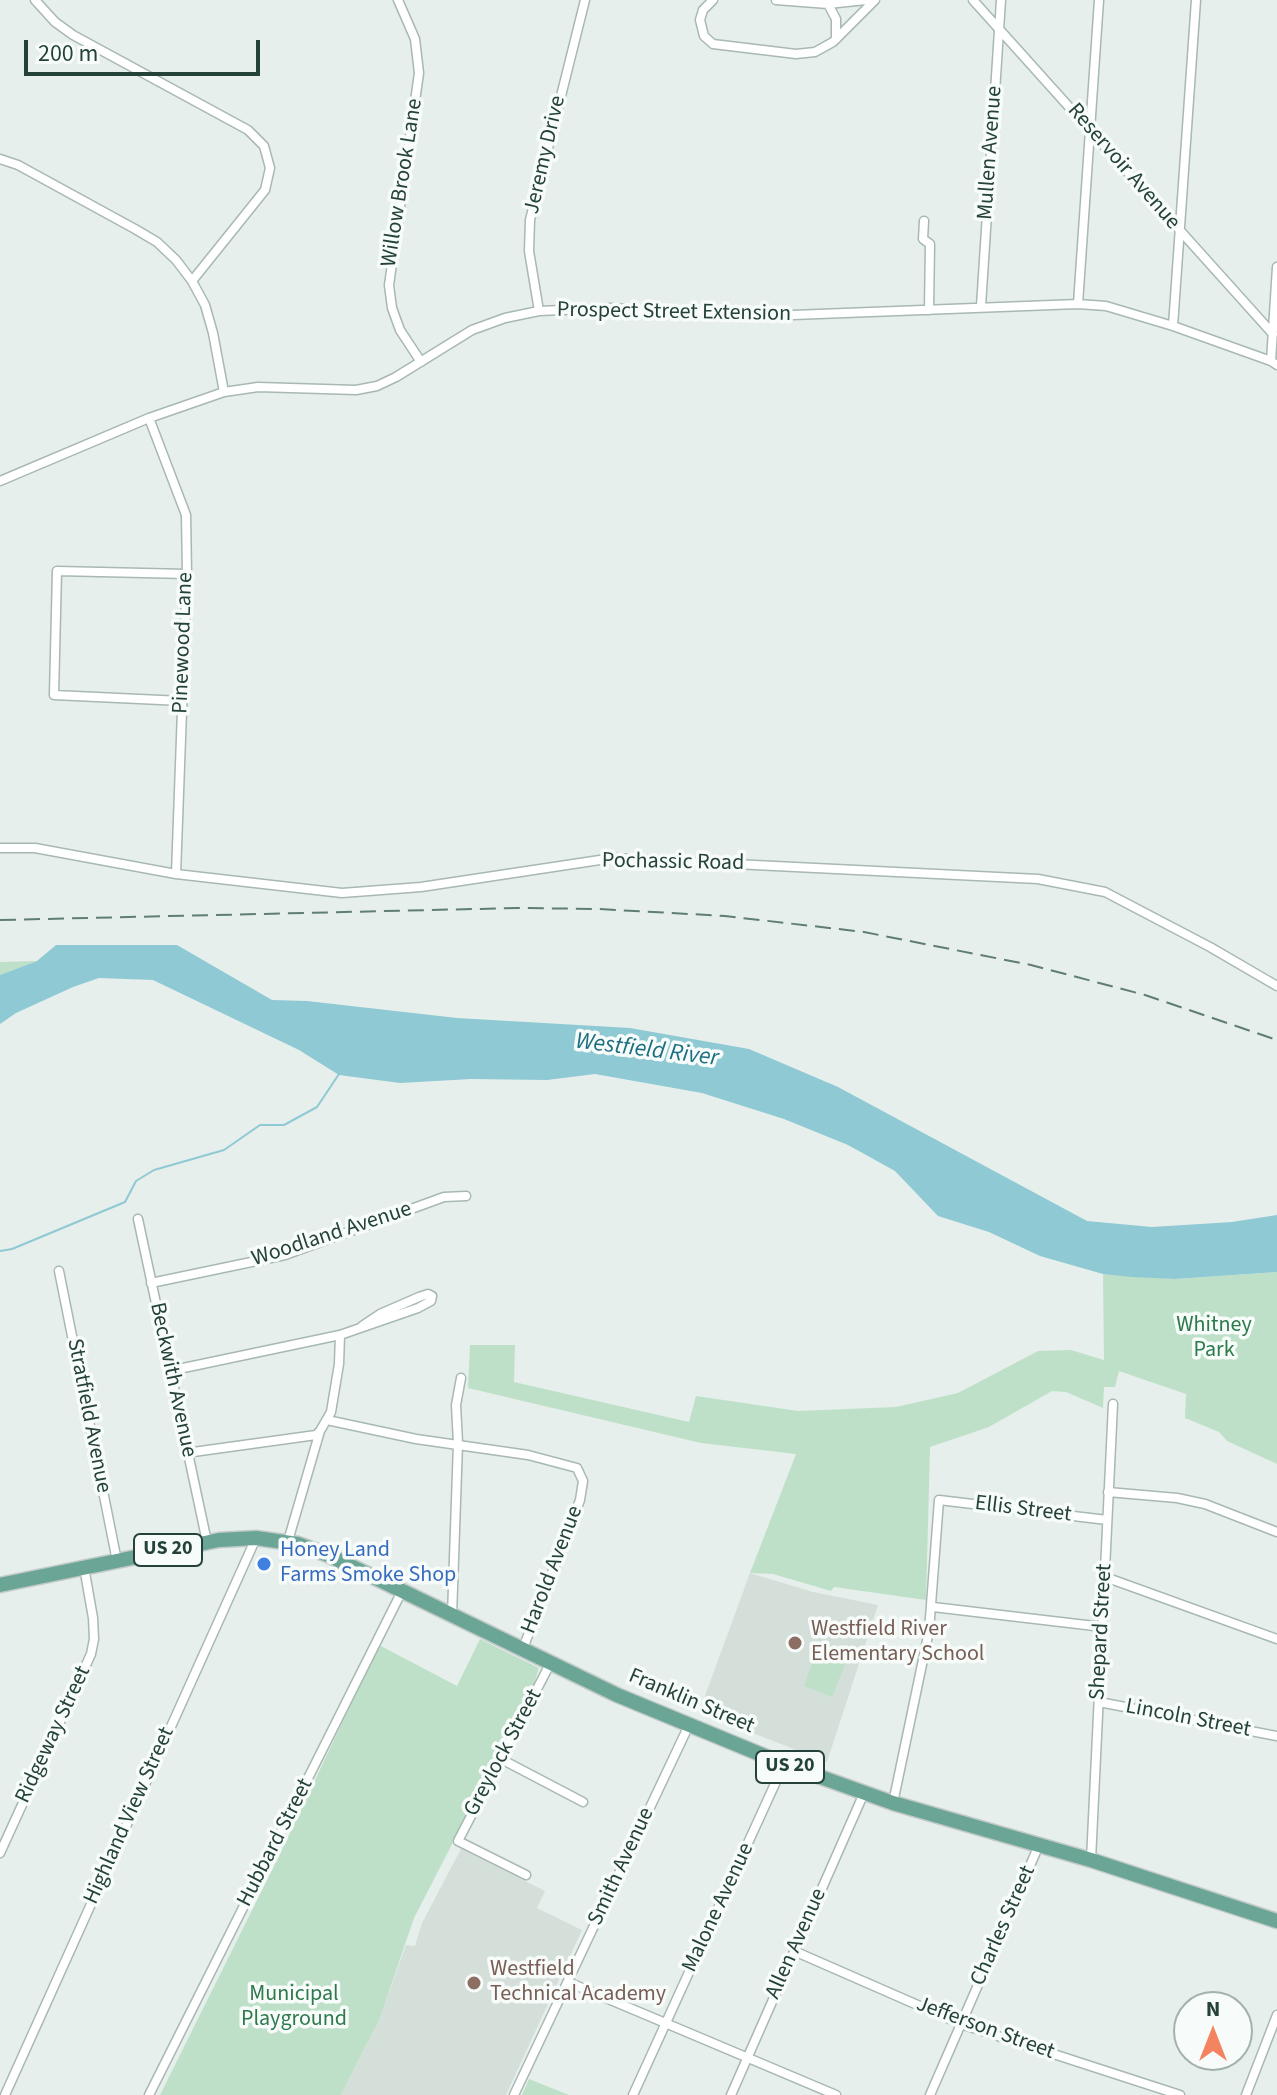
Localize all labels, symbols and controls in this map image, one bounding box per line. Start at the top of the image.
scale bar [28,24,264,74]
text: 200 m [38,36,98,71]
street label: Mullen Avenue [973,85,1009,221]
street label: Jeremy Drive [520,93,572,217]
street label: Willow Brook Lane [377,97,429,269]
street label: Reservoir Avenue [1061,98,1185,236]
street label: Prospect Street Extension [557,298,791,328]
street label: Pinewood Lane [168,572,200,714]
street label: Pochassic Road [602,849,744,877]
water label: Westfield River [574,1028,720,1074]
street label: Woodland Avenue [249,1197,415,1273]
street label: Beckwith Avenue [143,1300,201,1460]
park label: Whitney Park [1176,1313,1252,1364]
street label: Stratfield Avenue [60,1337,116,1495]
street label: Ellis Street [973,1491,1073,1529]
street label: Harold Avenue [517,1502,589,1638]
road number: US 20 [134,1534,202,1566]
place label: Honey Land Farms Smoke Shop [280,1538,456,1590]
marker: Honey Land Farms Smoke Shop [255,1555,273,1573]
street label: Shepard Street [1085,1563,1119,1701]
place label: Westfield River Elementary School [811,1617,984,1668]
marker: Westfield River Elementary School [786,1634,804,1652]
street label: Ridgeway Street [11,1662,97,1808]
street label: Franklin Street [624,1664,758,1740]
street label: Greylock Street [459,1685,549,1821]
street label: Lincoln Street [1123,1694,1253,1744]
street label: Highland View Street [79,1723,181,1909]
road number: US 20 [756,1751,824,1783]
street label: Hubbard Street [232,1774,320,1912]
street label: Smith Avenue [583,1804,661,1930]
street label: Malone Avenue [678,1839,760,1977]
street label: Charles Street [966,1862,1042,1990]
street label: Allen Avenue [761,1885,833,2003]
place label: Westfield Technical Academy [490,1957,666,2008]
marker: Westfield Technical Academy [465,1974,483,1992]
park label: Municipal Playground [241,1982,347,2034]
north arrow [1173,1991,1253,2071]
street label: Jefferson Street [912,1992,1058,2066]
text: N [1206,1993,1220,2025]

